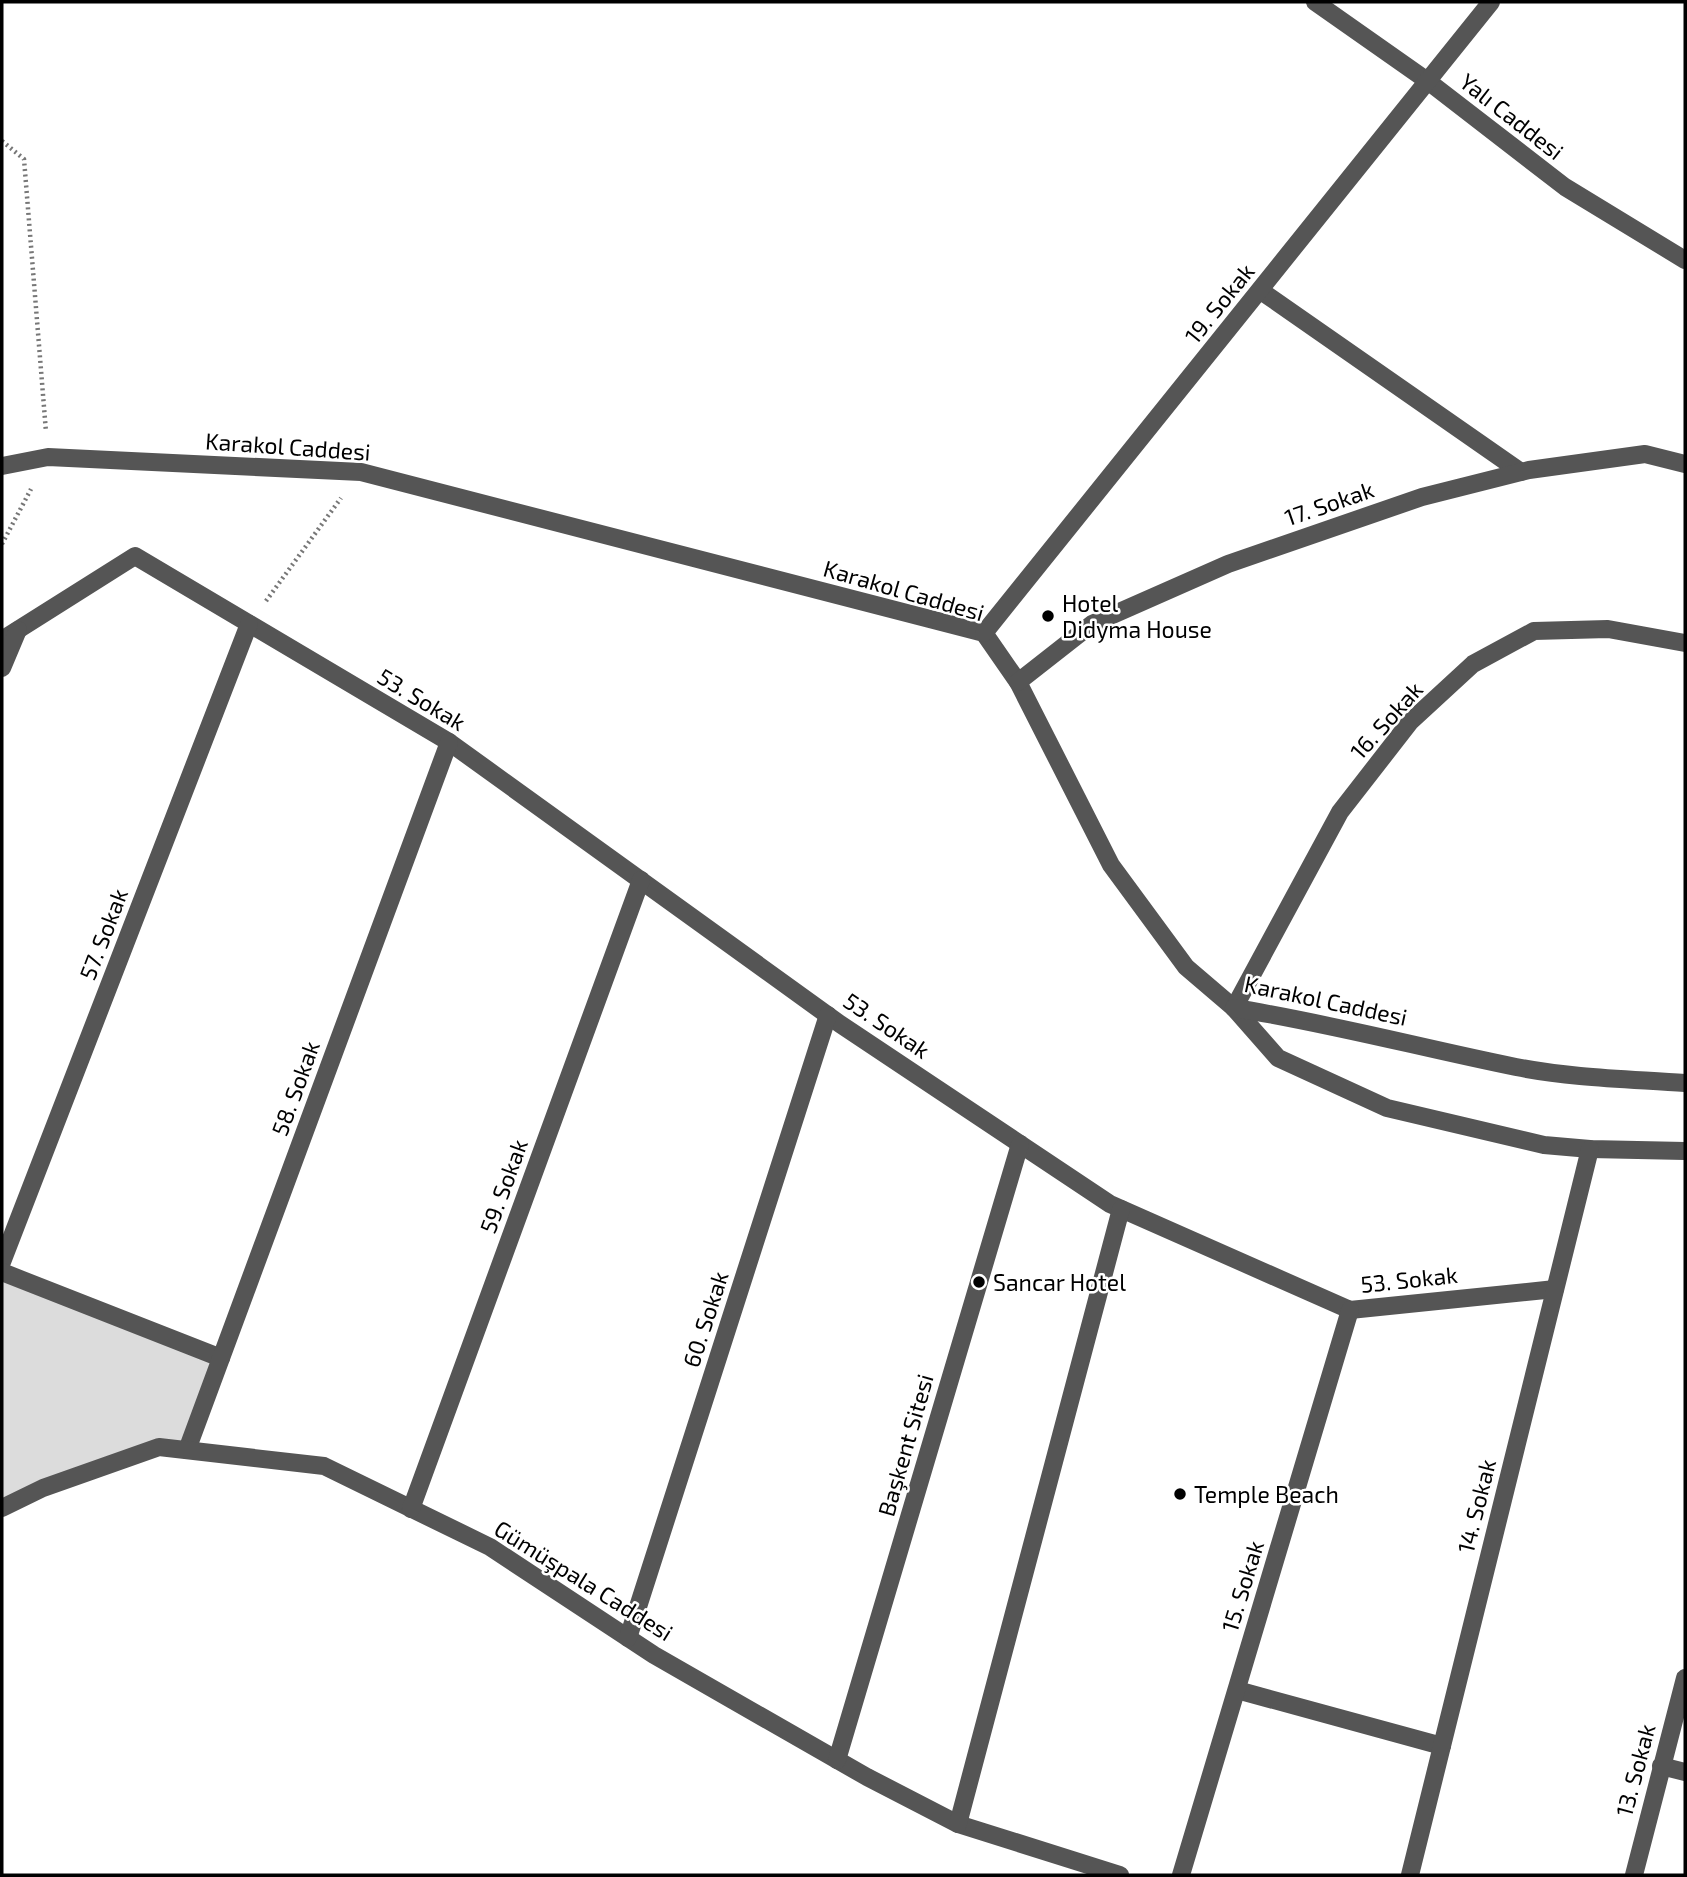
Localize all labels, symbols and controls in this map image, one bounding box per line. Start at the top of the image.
street label: Yalı Caddesi [1455,67,1569,165]
street label: 19. Sokak [1178,257,1260,349]
street label: Karakol Caddesi [204,426,372,466]
street label: 17. Sokak [1281,475,1377,531]
street label: Karakol Caddesi [820,554,988,626]
place label: Hotel Didyma House [1062,589,1212,643]
marker: Hotel Didyma House [1040,608,1056,624]
street label: 53. Sokak [373,662,471,736]
street label: 16. Sokak [1344,675,1428,765]
street label: 57. Sokak [73,884,133,984]
street label: Karakol Caddesi [1242,969,1410,1031]
street label: 53. Sokak [839,986,935,1064]
street label: 58. Sokak [265,1037,325,1139]
street label: 59. Sokak [473,1135,533,1237]
street label: 53. Sokak [1359,1260,1459,1298]
street label: 60. Sokak [676,1267,734,1371]
place label: Sancar Hotel [993,1268,1126,1296]
marker: Sancar Hotel [971,1274,987,1290]
street label: Başkent Sitesi [871,1371,940,1520]
street label: 14. Sokak [1451,1456,1501,1556]
place label: Temple Beach [1194,1480,1339,1508]
marker: Temple Beach [1172,1486,1188,1502]
street label: Gümüşpala Caddesi [489,1514,678,1647]
street label: 15. Sokak [1215,1537,1269,1635]
street label: 13. Sokak [1609,1721,1661,1819]

